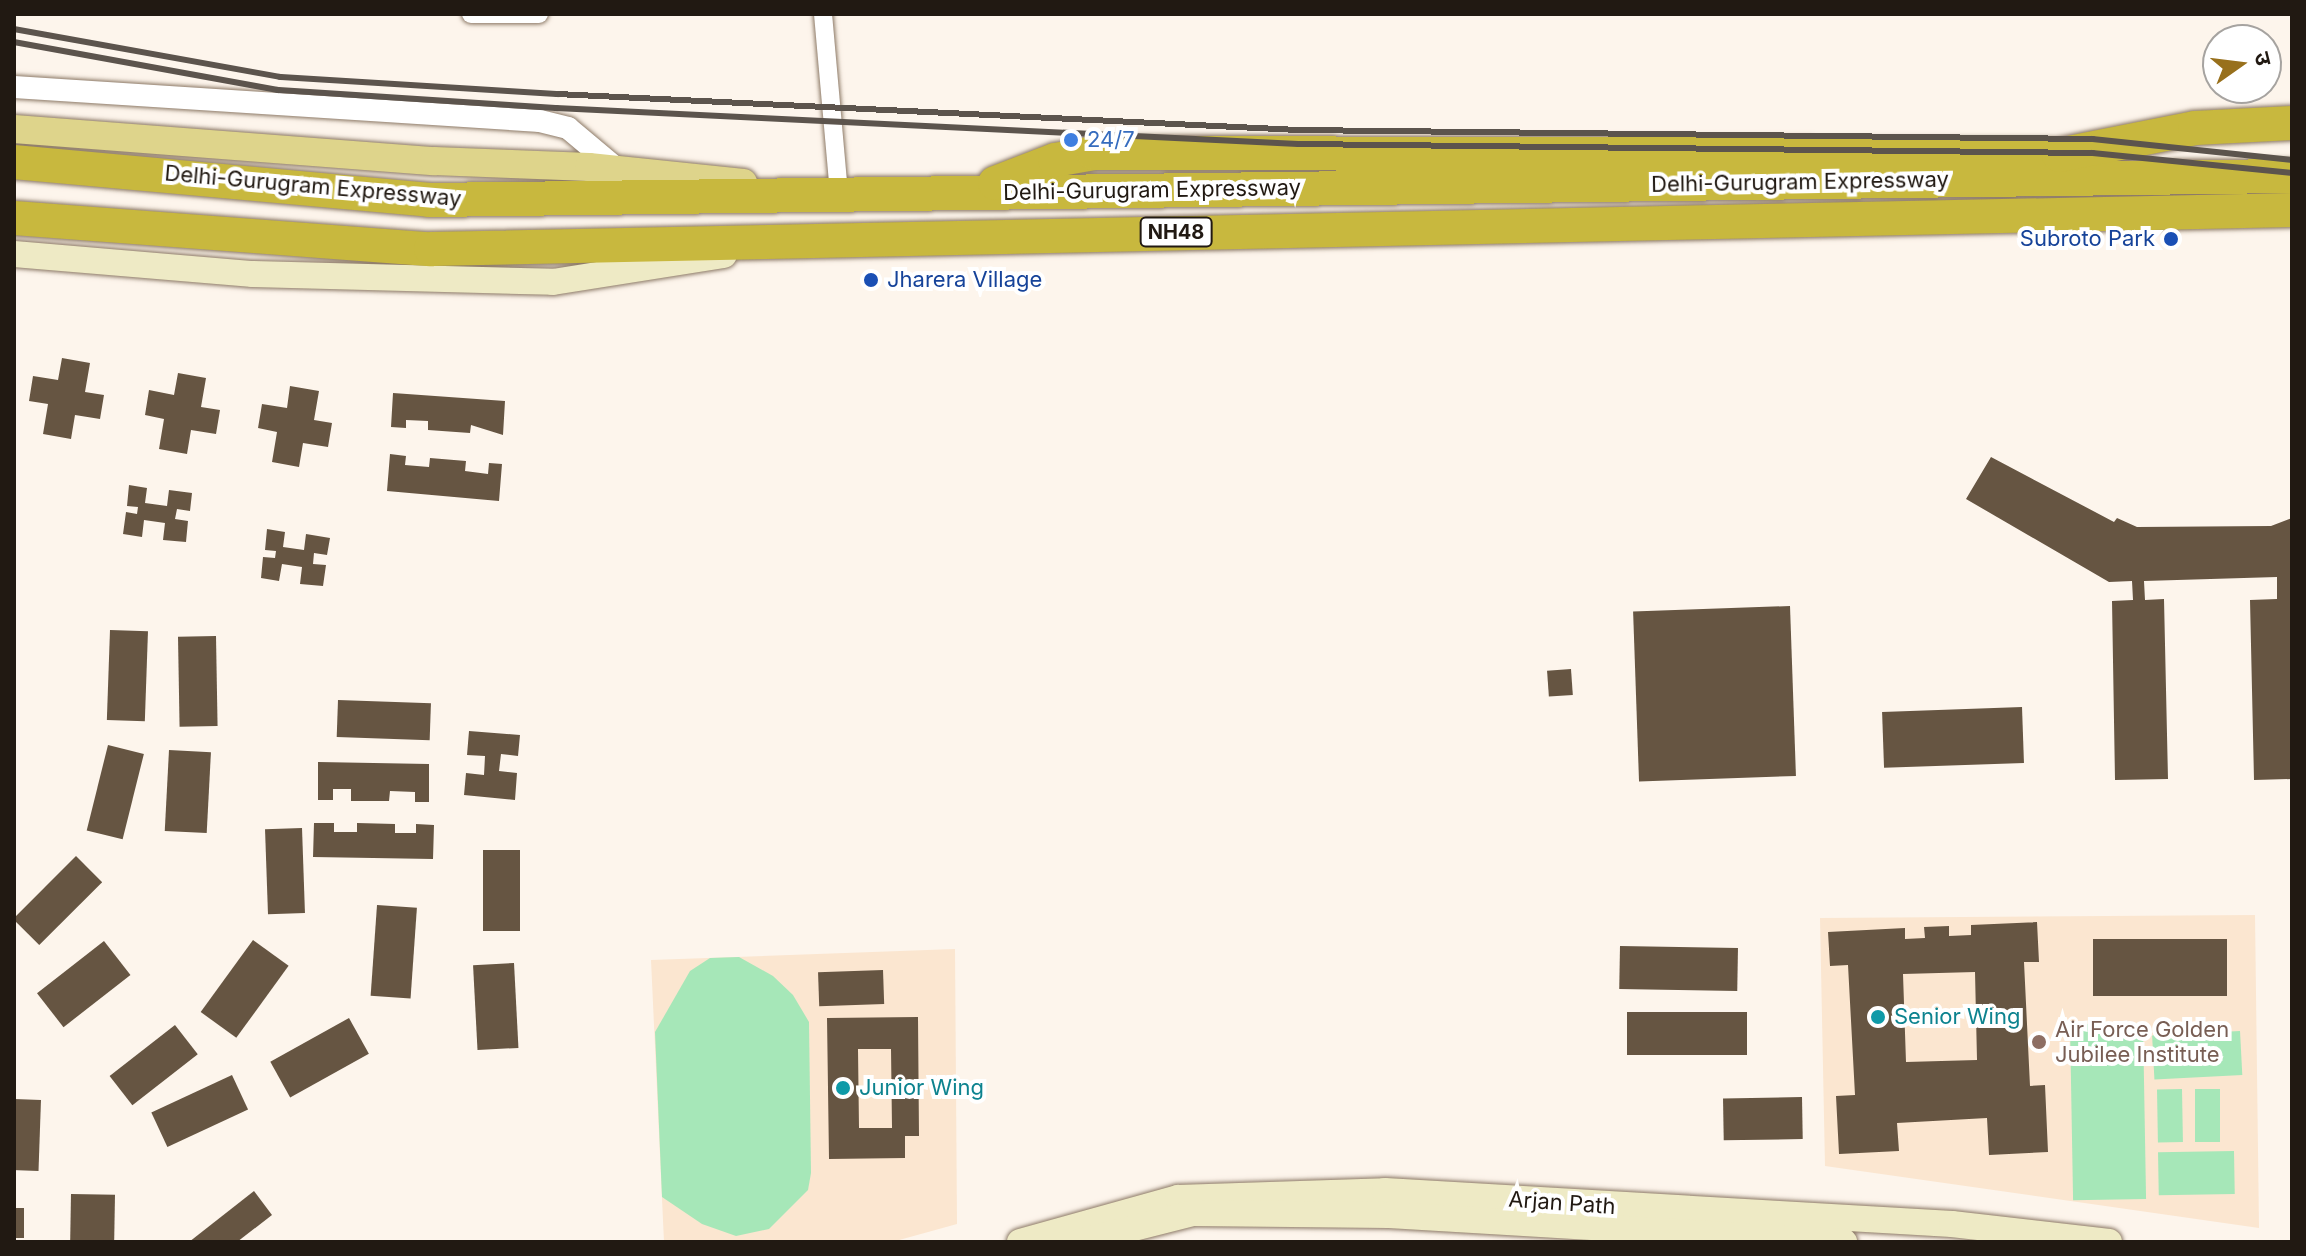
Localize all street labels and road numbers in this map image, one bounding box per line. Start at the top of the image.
street label: Delhi-Gurugram Expressway [163,160,463,212]
street label: Delhi-Gurugram Expressway [1651,166,1949,198]
street label: Delhi-Gurugram Expressway [1003,174,1301,206]
road number: NH48 [1138,216,1214,248]
street label: Arjan Path [1508,1186,1616,1220]

